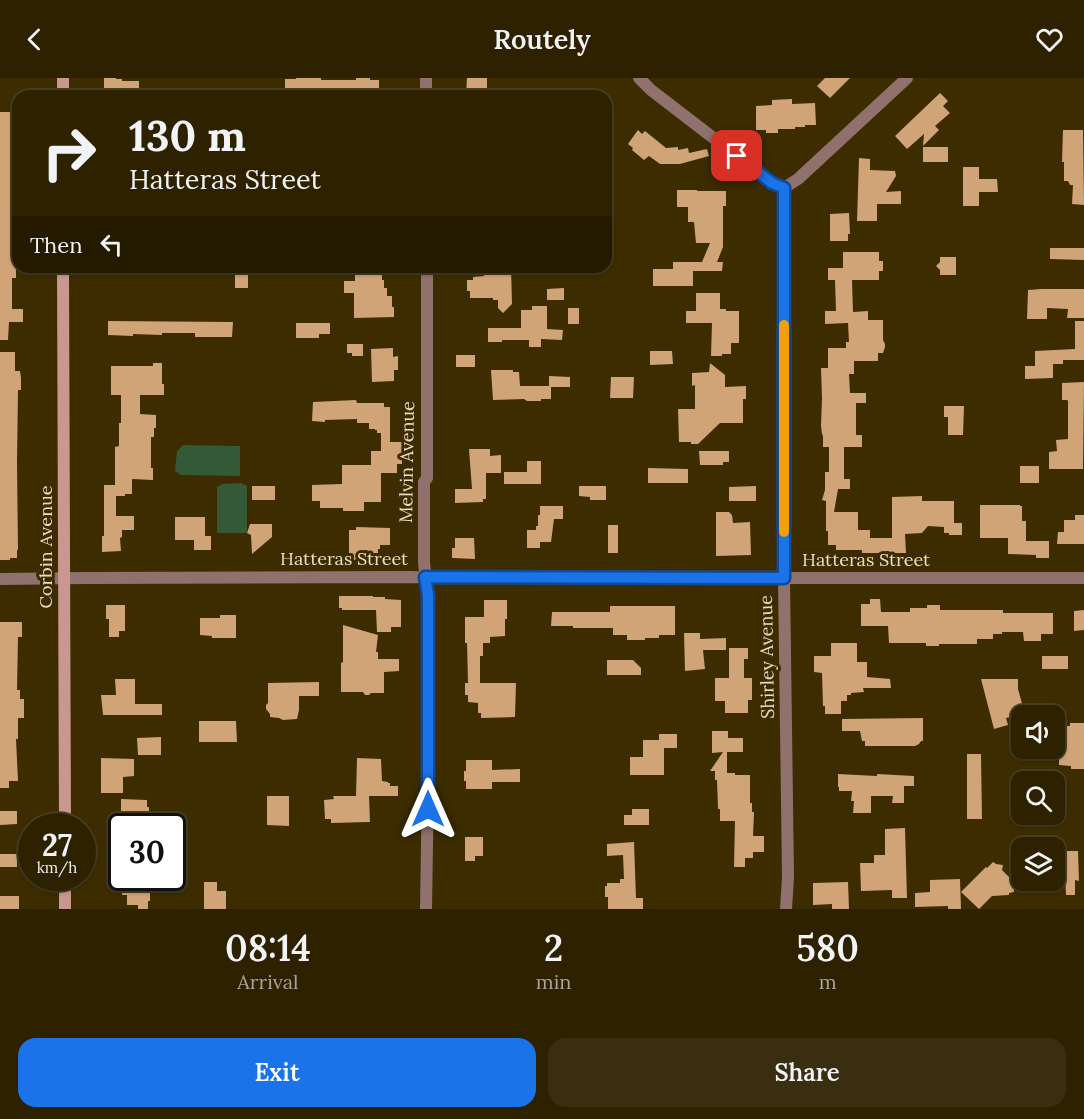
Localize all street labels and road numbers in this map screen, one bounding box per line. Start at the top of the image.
street label: Melvin Avenue [394,401,419,523]
street label: Corbin Avenue [34,485,57,609]
street label: Hatteras Street [280,547,408,570]
street label: Hatteras Street [802,548,930,571]
street label: Shirley Avenue [754,595,779,719]

